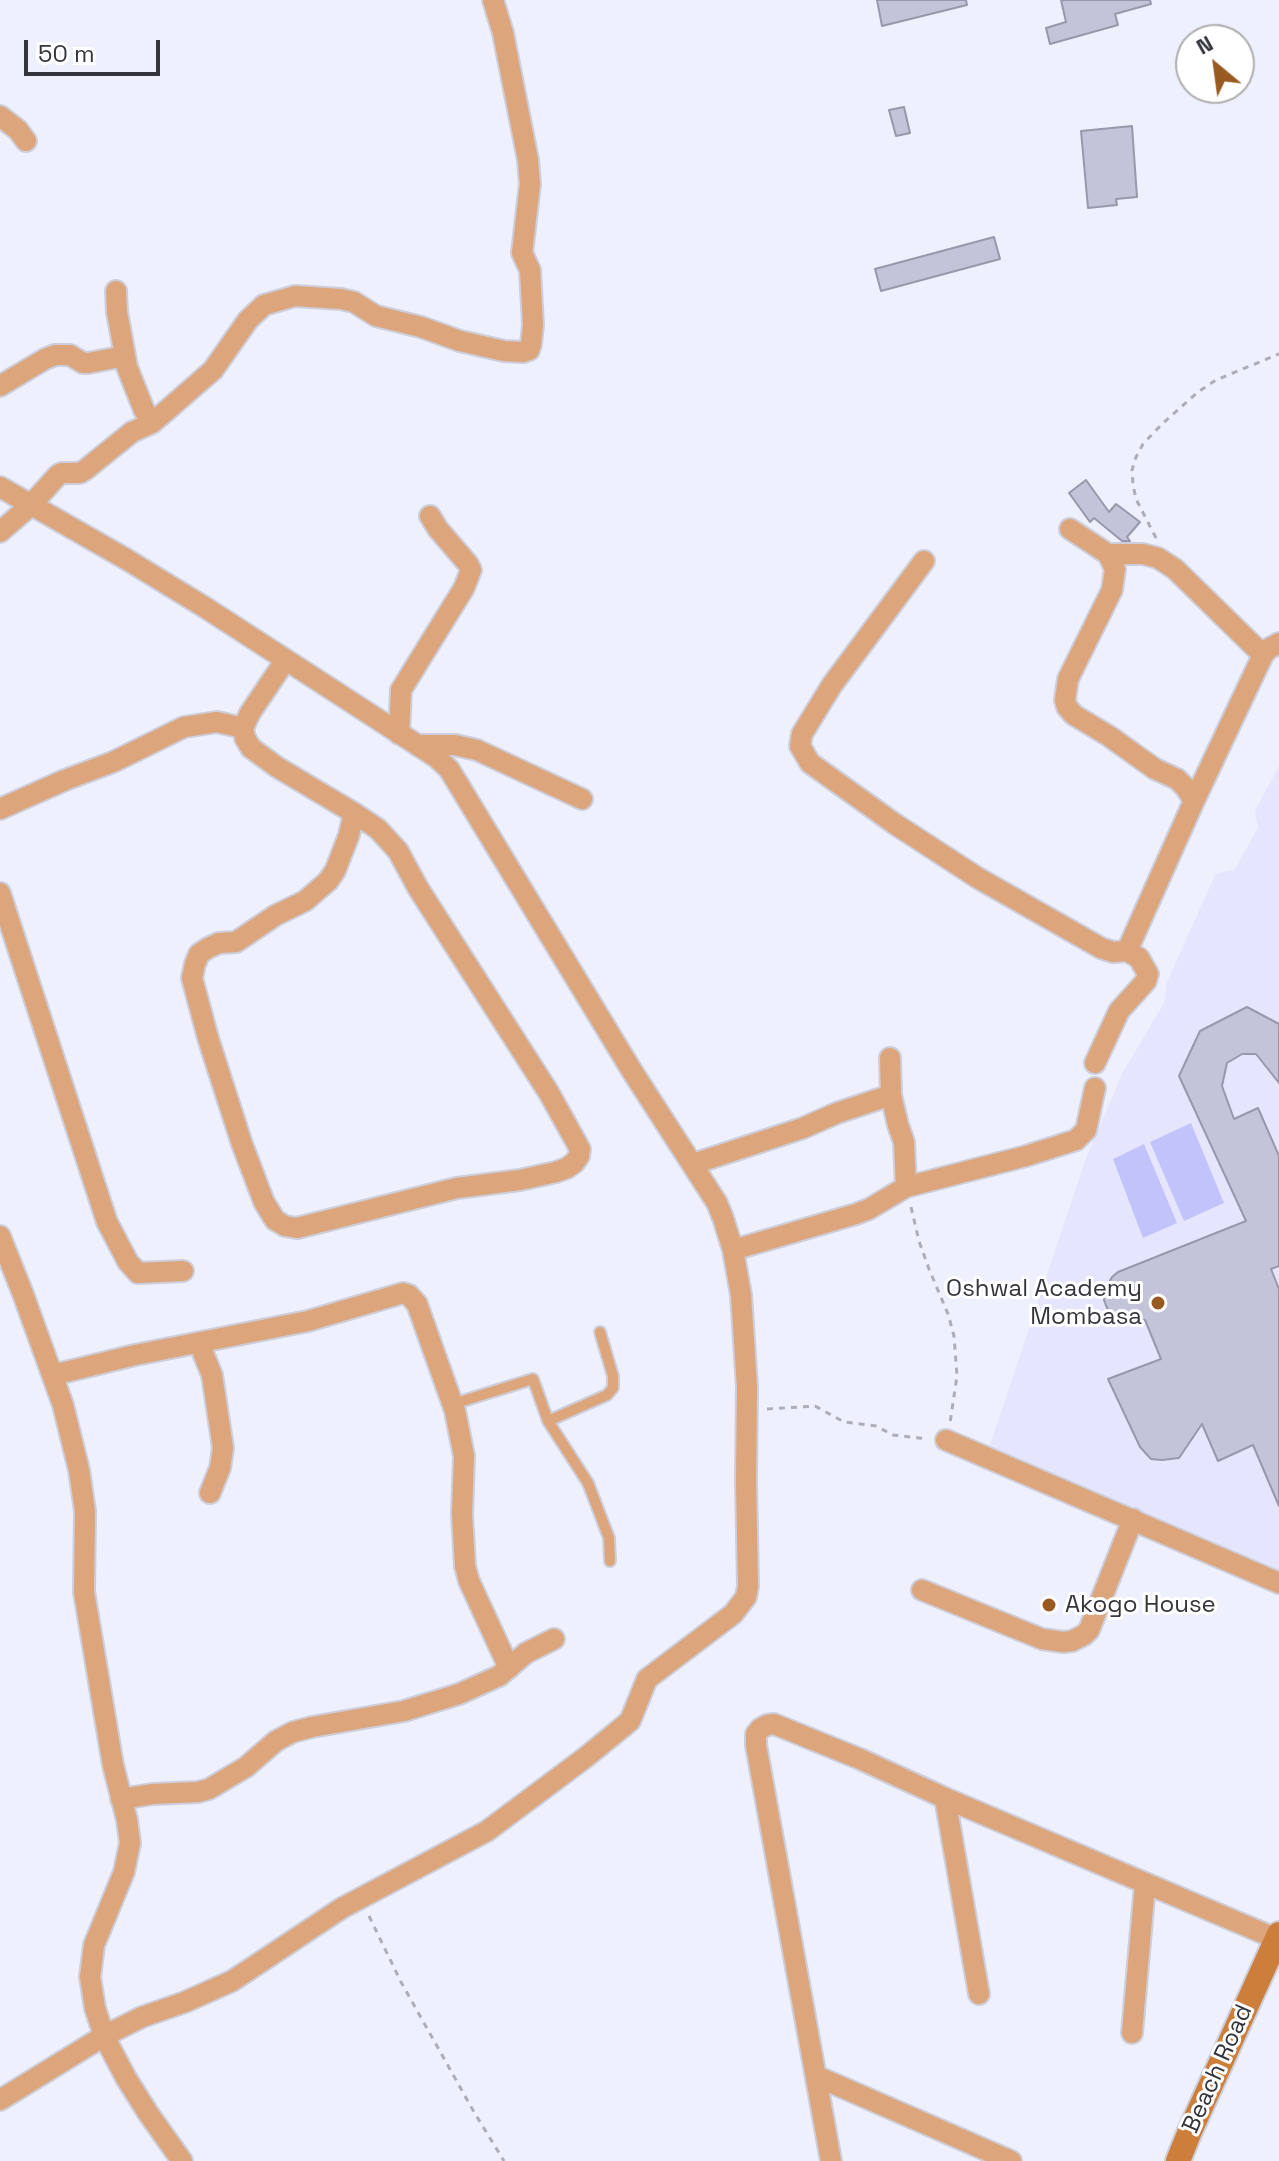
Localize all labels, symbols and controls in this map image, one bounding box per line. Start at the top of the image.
scale bar [28,24,164,74]
north arrow [1175,24,1255,104]
text: N [1191,29,1218,61]
text: 50 m [38,38,95,69]
place label: Oshwal Academy Mombasa [946,1275,1142,1331]
marker: Oshwal Academy Mombasa [1149,1294,1167,1312]
place label: Akogo House [1065,1591,1216,1619]
marker: Akogo House [1040,1596,1058,1614]
street label: Beach Road [1177,2000,1259,2138]

